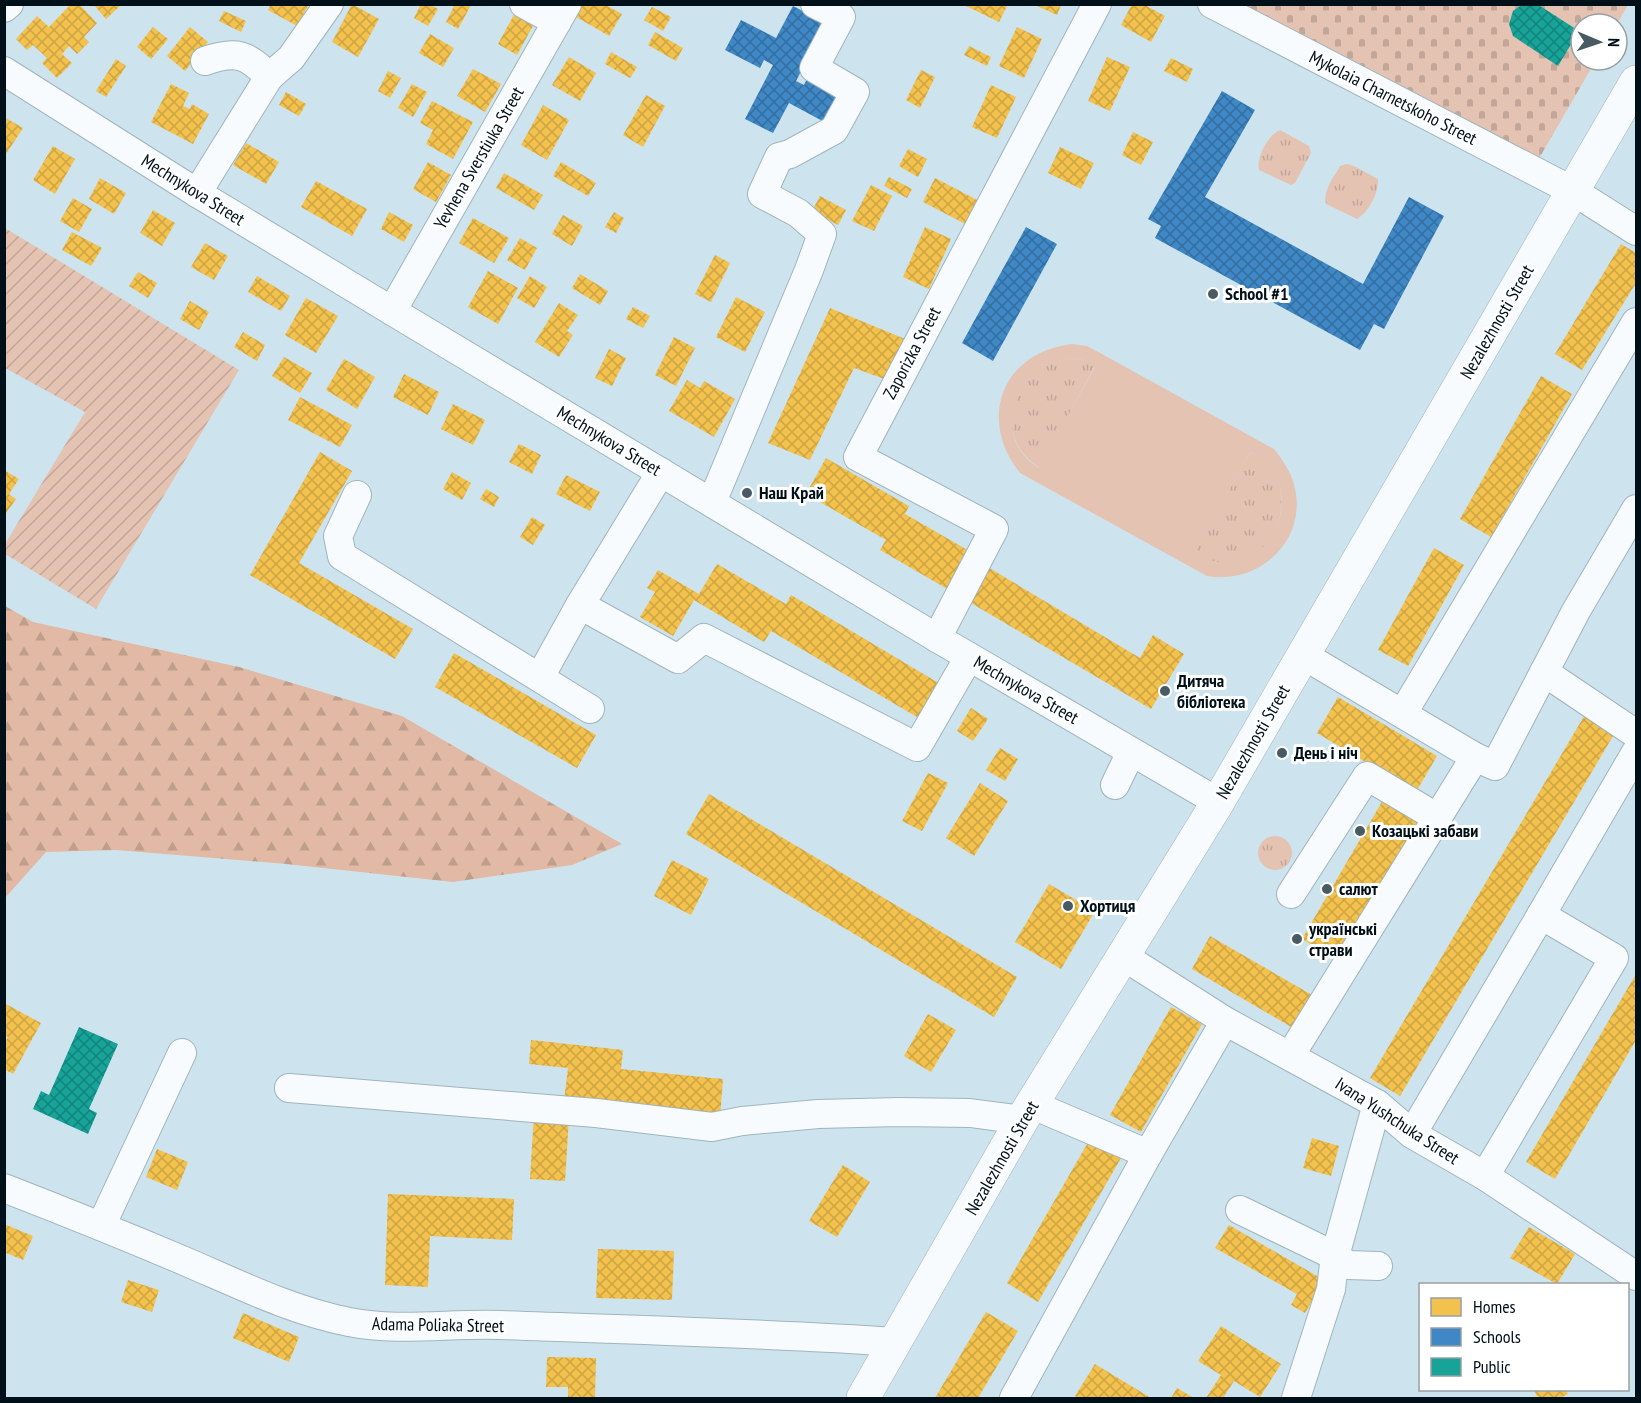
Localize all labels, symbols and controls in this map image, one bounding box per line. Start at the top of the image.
north arrow [1569,12,1629,72]
text: N [1604,38,1624,47]
street label: Mykolaia Charnetskoho Street [1306,45,1481,150]
street label: Yevhena Sverstiuka Street [429,83,529,233]
street label: Mechnykova Street [137,149,249,230]
street label: Nezalezhnosti Street [1455,260,1539,383]
place label: School #1 [1225,282,1289,305]
marker: School #1 [1206,287,1220,301]
street label: Zaporizka Street [878,303,945,403]
street label: Mechnykova Street [553,400,666,481]
place label: Наш Край [759,481,824,504]
marker: Наш Край [740,486,754,500]
street label: Mechnykova Street [970,650,1083,729]
place label: Дитяча бібліотека [1177,669,1245,713]
street label: Nezalezhnosti Street [1211,680,1295,803]
marker: Дитяча бібліотека [1158,684,1172,698]
place label: День і ніч [1294,741,1358,764]
marker: День і ніч [1275,746,1289,760]
place label: Козацькі забави [1372,819,1478,842]
marker: Козацькі забави [1353,824,1367,838]
place label: салют [1339,877,1378,900]
marker: салют [1320,882,1334,896]
place label: Хортиця [1080,894,1135,917]
marker: Хортиця [1061,899,1075,913]
place label: українські страви [1308,917,1377,961]
marker: українські страви [1290,932,1304,946]
street label: Ivana Yushchuka Street [1331,1072,1464,1169]
street label: Nezalezhnosti Street [960,1096,1044,1219]
legend [1419,1283,1629,1391]
text: Homes [1473,1295,1516,1318]
street label: Adama Poliaka Street [372,1312,504,1337]
text: Schools [1473,1325,1521,1348]
text: Public [1473,1355,1511,1378]

